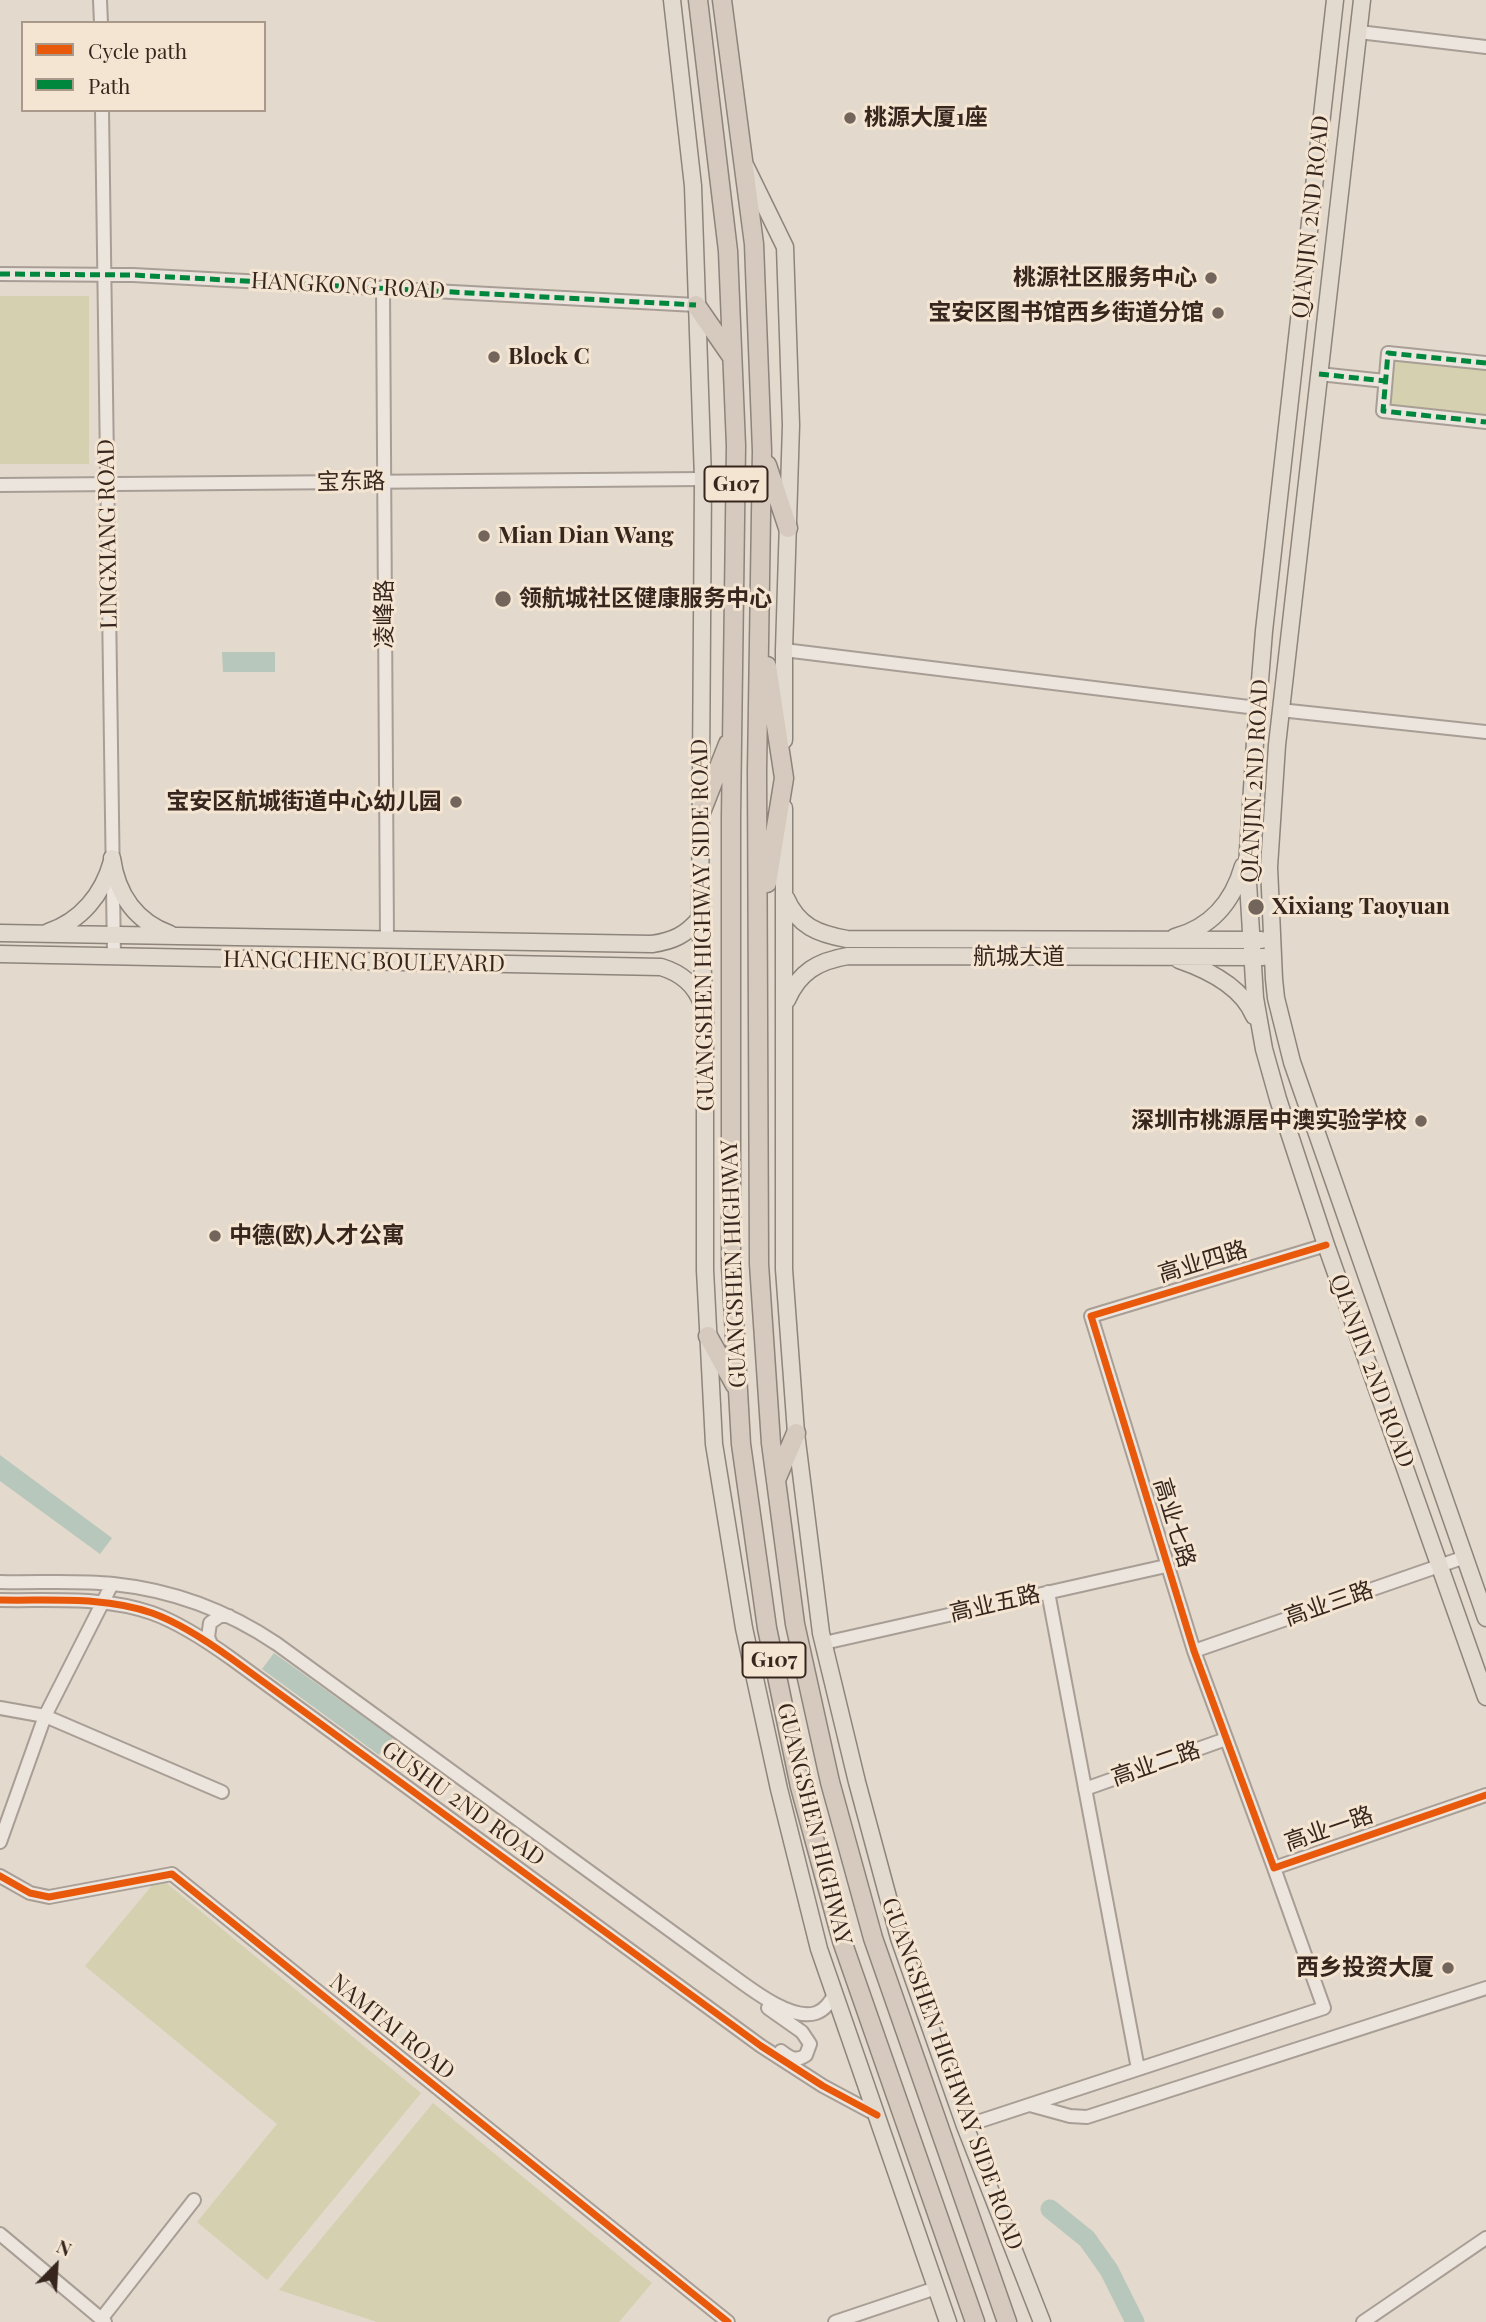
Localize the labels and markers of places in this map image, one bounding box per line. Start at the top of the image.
place label: 桃源大厦1座 [864,104,988,132]
marker: 桃源大厦1座 [842,110,858,126]
place label: 桃源社区服务中心 [1013,264,1197,292]
marker: 桃源社区服务中心 [1203,270,1219,286]
place label: 宝安区图书馆西乡街道分馆 [928,299,1204,327]
marker: 宝安区图书馆西乡街道分馆 [1210,305,1226,321]
place label: Block C [508,343,590,371]
marker: Block C [486,349,502,365]
place label: Mian Dian Wang [498,522,674,550]
marker: Mian Dian Wang [476,528,492,544]
place label: 领航城社区健康服务中心 [519,585,772,613]
marker: 领航城社区健康服务中心 [493,589,513,609]
place label: 宝安区航城街道中心幼儿园 [166,788,442,816]
marker: 宝安区航城街道中心幼儿园 [448,794,464,810]
place label: Xixiang Taoyuan [1272,893,1450,921]
marker: Xixiang Taoyuan [1246,897,1266,917]
place label: 深圳市桃源居中澳实验学校 [1131,1107,1407,1135]
marker: 深圳市桃源居中澳实验学校 [1413,1113,1429,1129]
place label: 中德(欧)人才公寓 [229,1222,405,1250]
marker: 中德(欧)人才公寓 [207,1228,223,1244]
place label: 西乡投资大厦 [1296,1954,1434,1982]
marker: 西乡投资大厦 [1440,1960,1456,1976]

